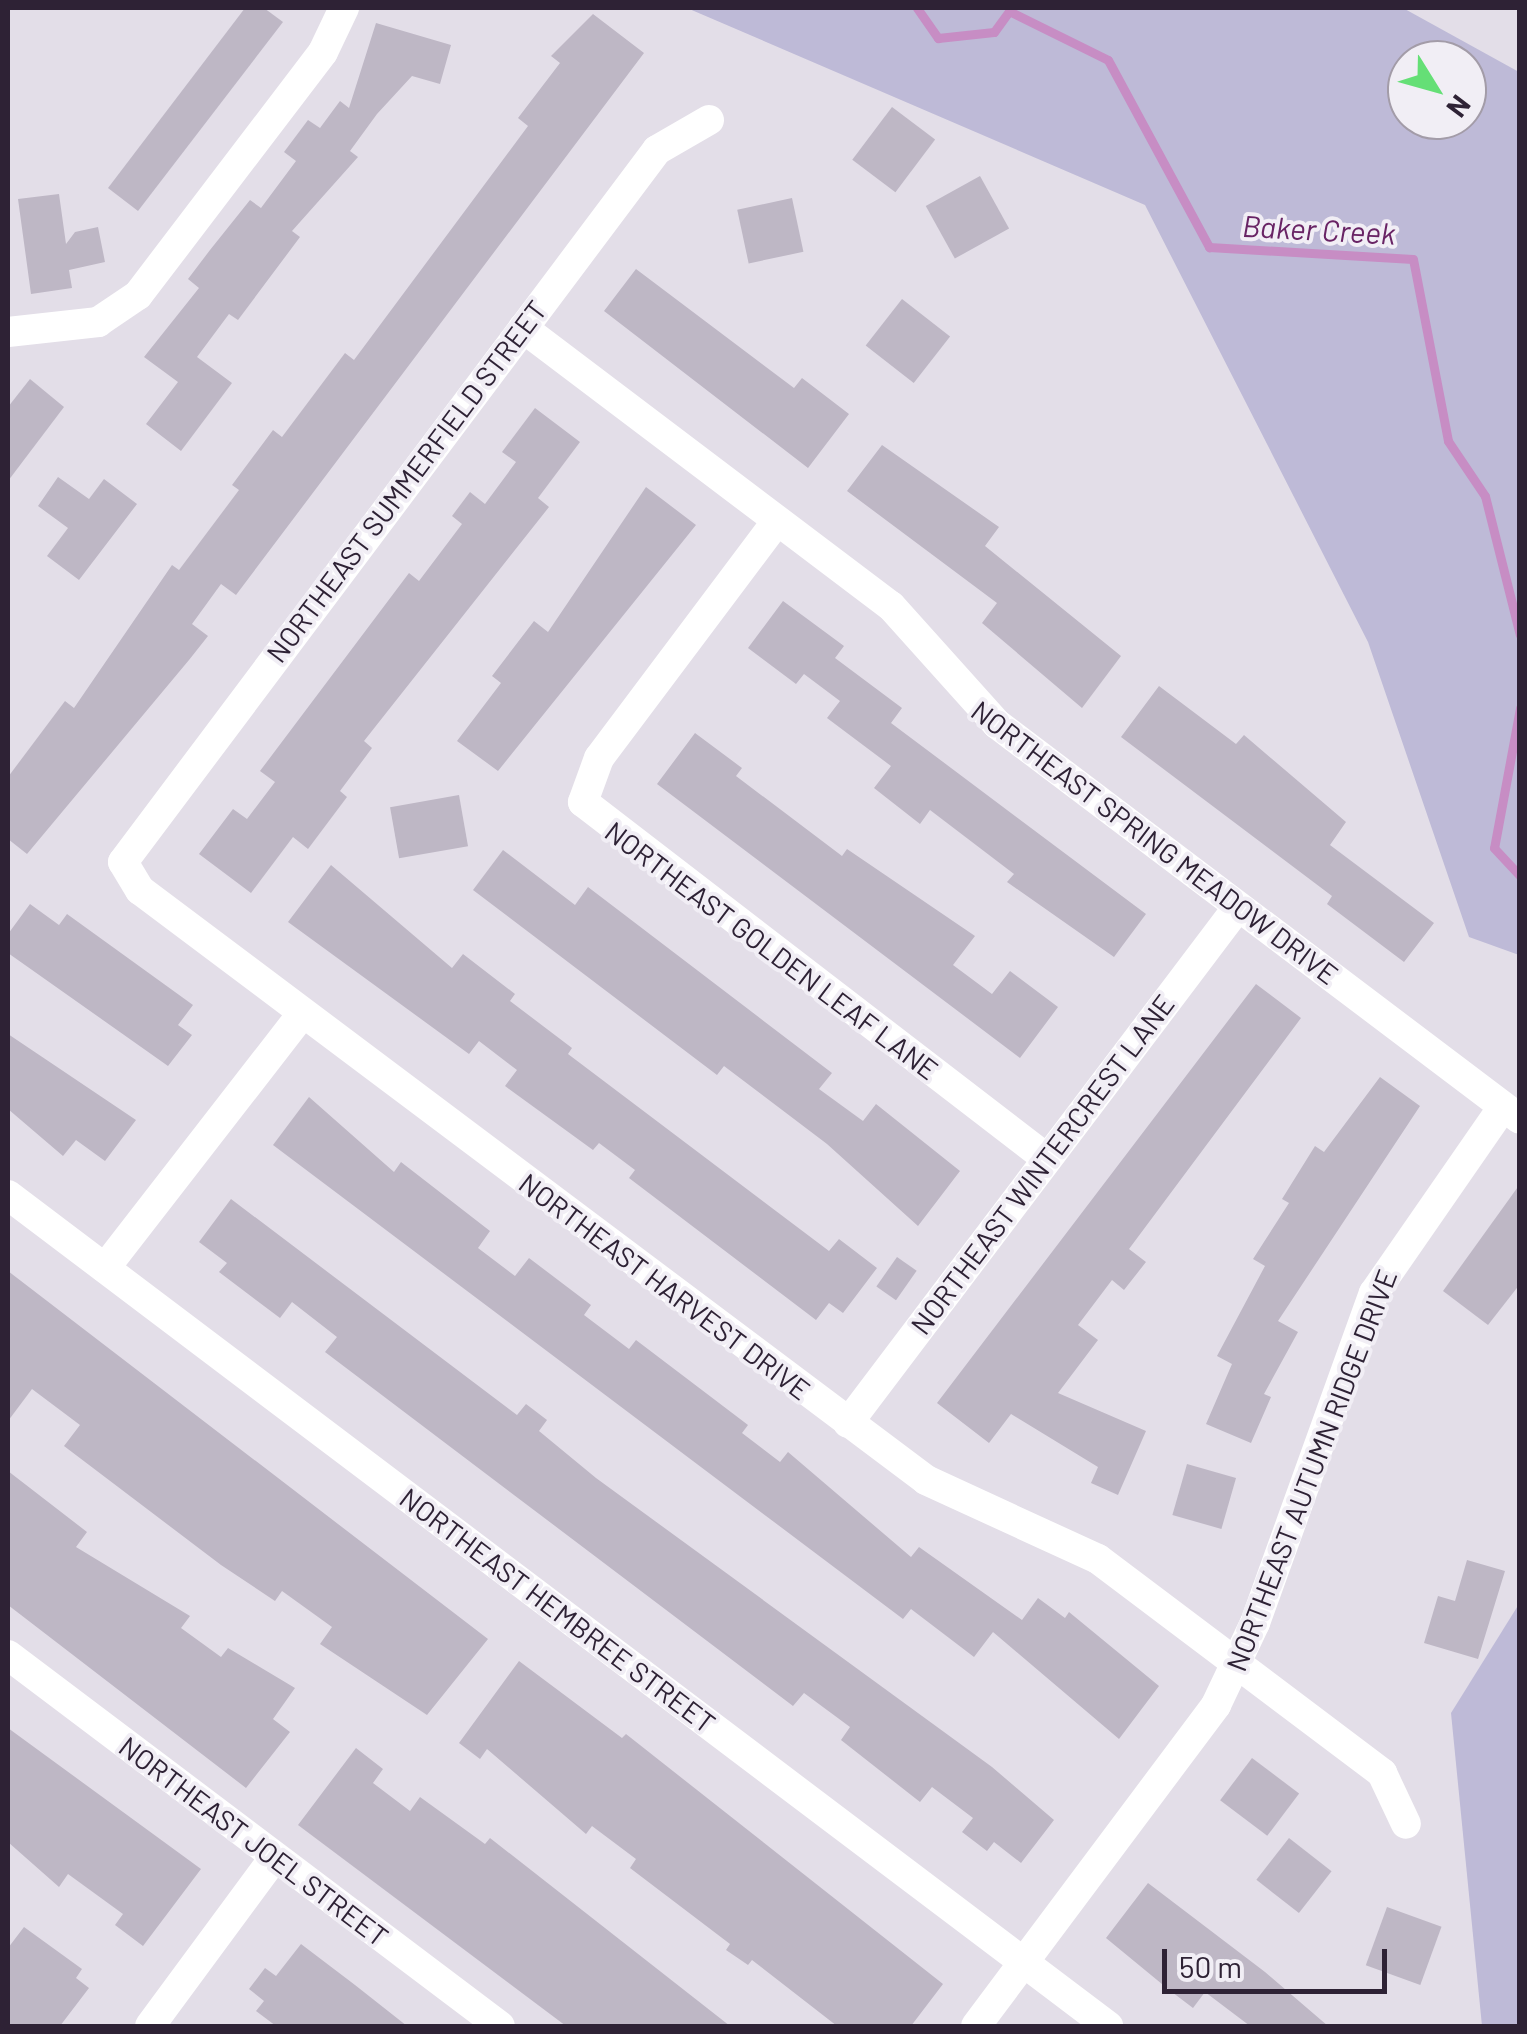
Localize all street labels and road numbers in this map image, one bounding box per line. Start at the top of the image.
street label: NORTHEAST SUMMERFIELD STREET [259,294,553,668]
street label: NORTHEAST SPRING MEADOW DRIVE [965,693,1345,991]
street label: NORTHEAST GOLDEN LEAF LANE [599,814,945,1086]
street label: NORTHEAST WINTERCREST LANE [903,988,1181,1340]
street label: NORTHEAST HARVEST DRIVE [513,1166,817,1406]
street label: NORTHEAST AUTUMN RIDGE DRIVE [1219,1264,1403,1676]
street label: NORTHEAST HEMBREE STREET [394,1480,722,1740]
street label: NORTHEAST JOEL STREET [113,1729,395,1953]

